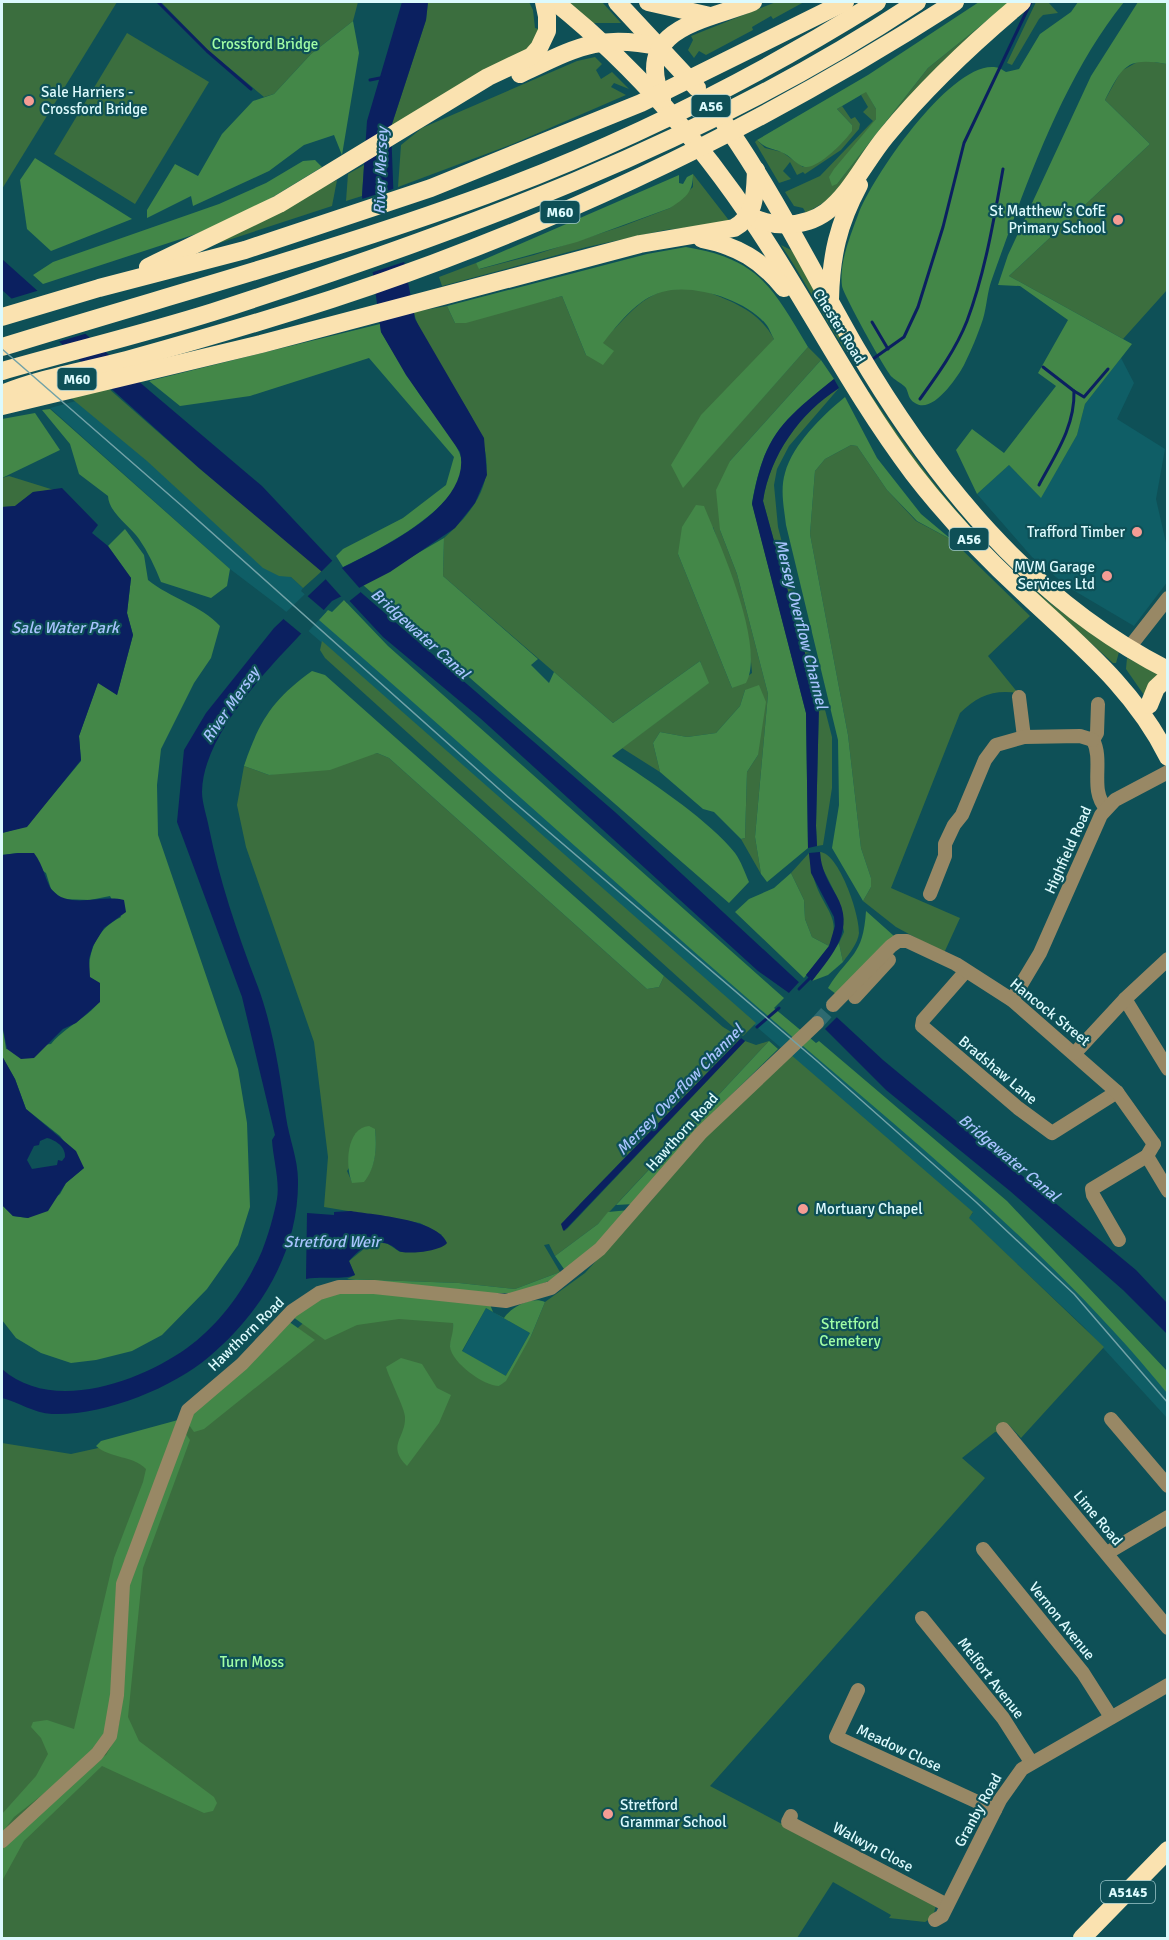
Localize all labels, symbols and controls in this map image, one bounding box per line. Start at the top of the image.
park label: Crossford Bridge [212,35,318,53]
place label: Sale Harriers - Crossford Bridge [41,83,148,118]
marker: Sale Harriers - Crossford Bridge [22,94,36,108]
road number: A56 [692,95,730,117]
water label: River Mersey [369,124,393,215]
road number: M60 [540,201,580,223]
place label: St Matthew's CofE Primary School [990,202,1106,237]
marker: St Matthew's CofE Primary School [1111,213,1125,227]
street label: Chester Road [809,285,869,367]
road number: M60 [58,368,97,390]
place label: Trafford Timber [1027,523,1125,541]
marker: Trafford Timber [1130,525,1144,539]
road number: A56 [950,528,988,550]
water label: Mersey Overflow Channel [770,537,832,712]
place label: MVM Garage Services Ltd [1014,558,1095,593]
marker: MVM Garage Services Ltd [1100,569,1114,583]
water label: Bridgewater Canal [366,584,475,684]
water label: Sale Water Park [11,618,121,638]
water label: River Mersey [198,661,266,747]
street label: Highfield Road [1041,803,1095,897]
street label: Hancock Street [1006,974,1094,1050]
water label: Mersey Overflow Channel [612,1019,749,1160]
street label: Bradshaw Lane [955,1032,1041,1108]
street label: Hawthorn Road [642,1089,722,1175]
water label: Bridgewater Canal [954,1110,1065,1207]
place label: Mortuary Chapel [815,1200,923,1218]
marker: Mortuary Chapel [796,1202,810,1216]
water label: Stretford Weir [284,1232,382,1252]
street label: Hawthorn Road [204,1293,288,1375]
park label: Stretford Cemetery [819,1315,881,1350]
street label: Lime Road [1070,1487,1126,1549]
street label: Vernon Avenue [1025,1578,1099,1664]
street label: Melfort Avenue [954,1634,1028,1722]
park label: Turn Moss [220,1653,285,1671]
street label: Meadow Close [853,1720,945,1776]
street label: Granby Road [950,1770,1006,1850]
place label: Stretford Grammar School [620,1796,727,1831]
marker: Stretford Grammar School [601,1807,615,1821]
street label: Walwyn Close [830,1818,916,1876]
road number: A5145 [1101,1881,1155,1903]

